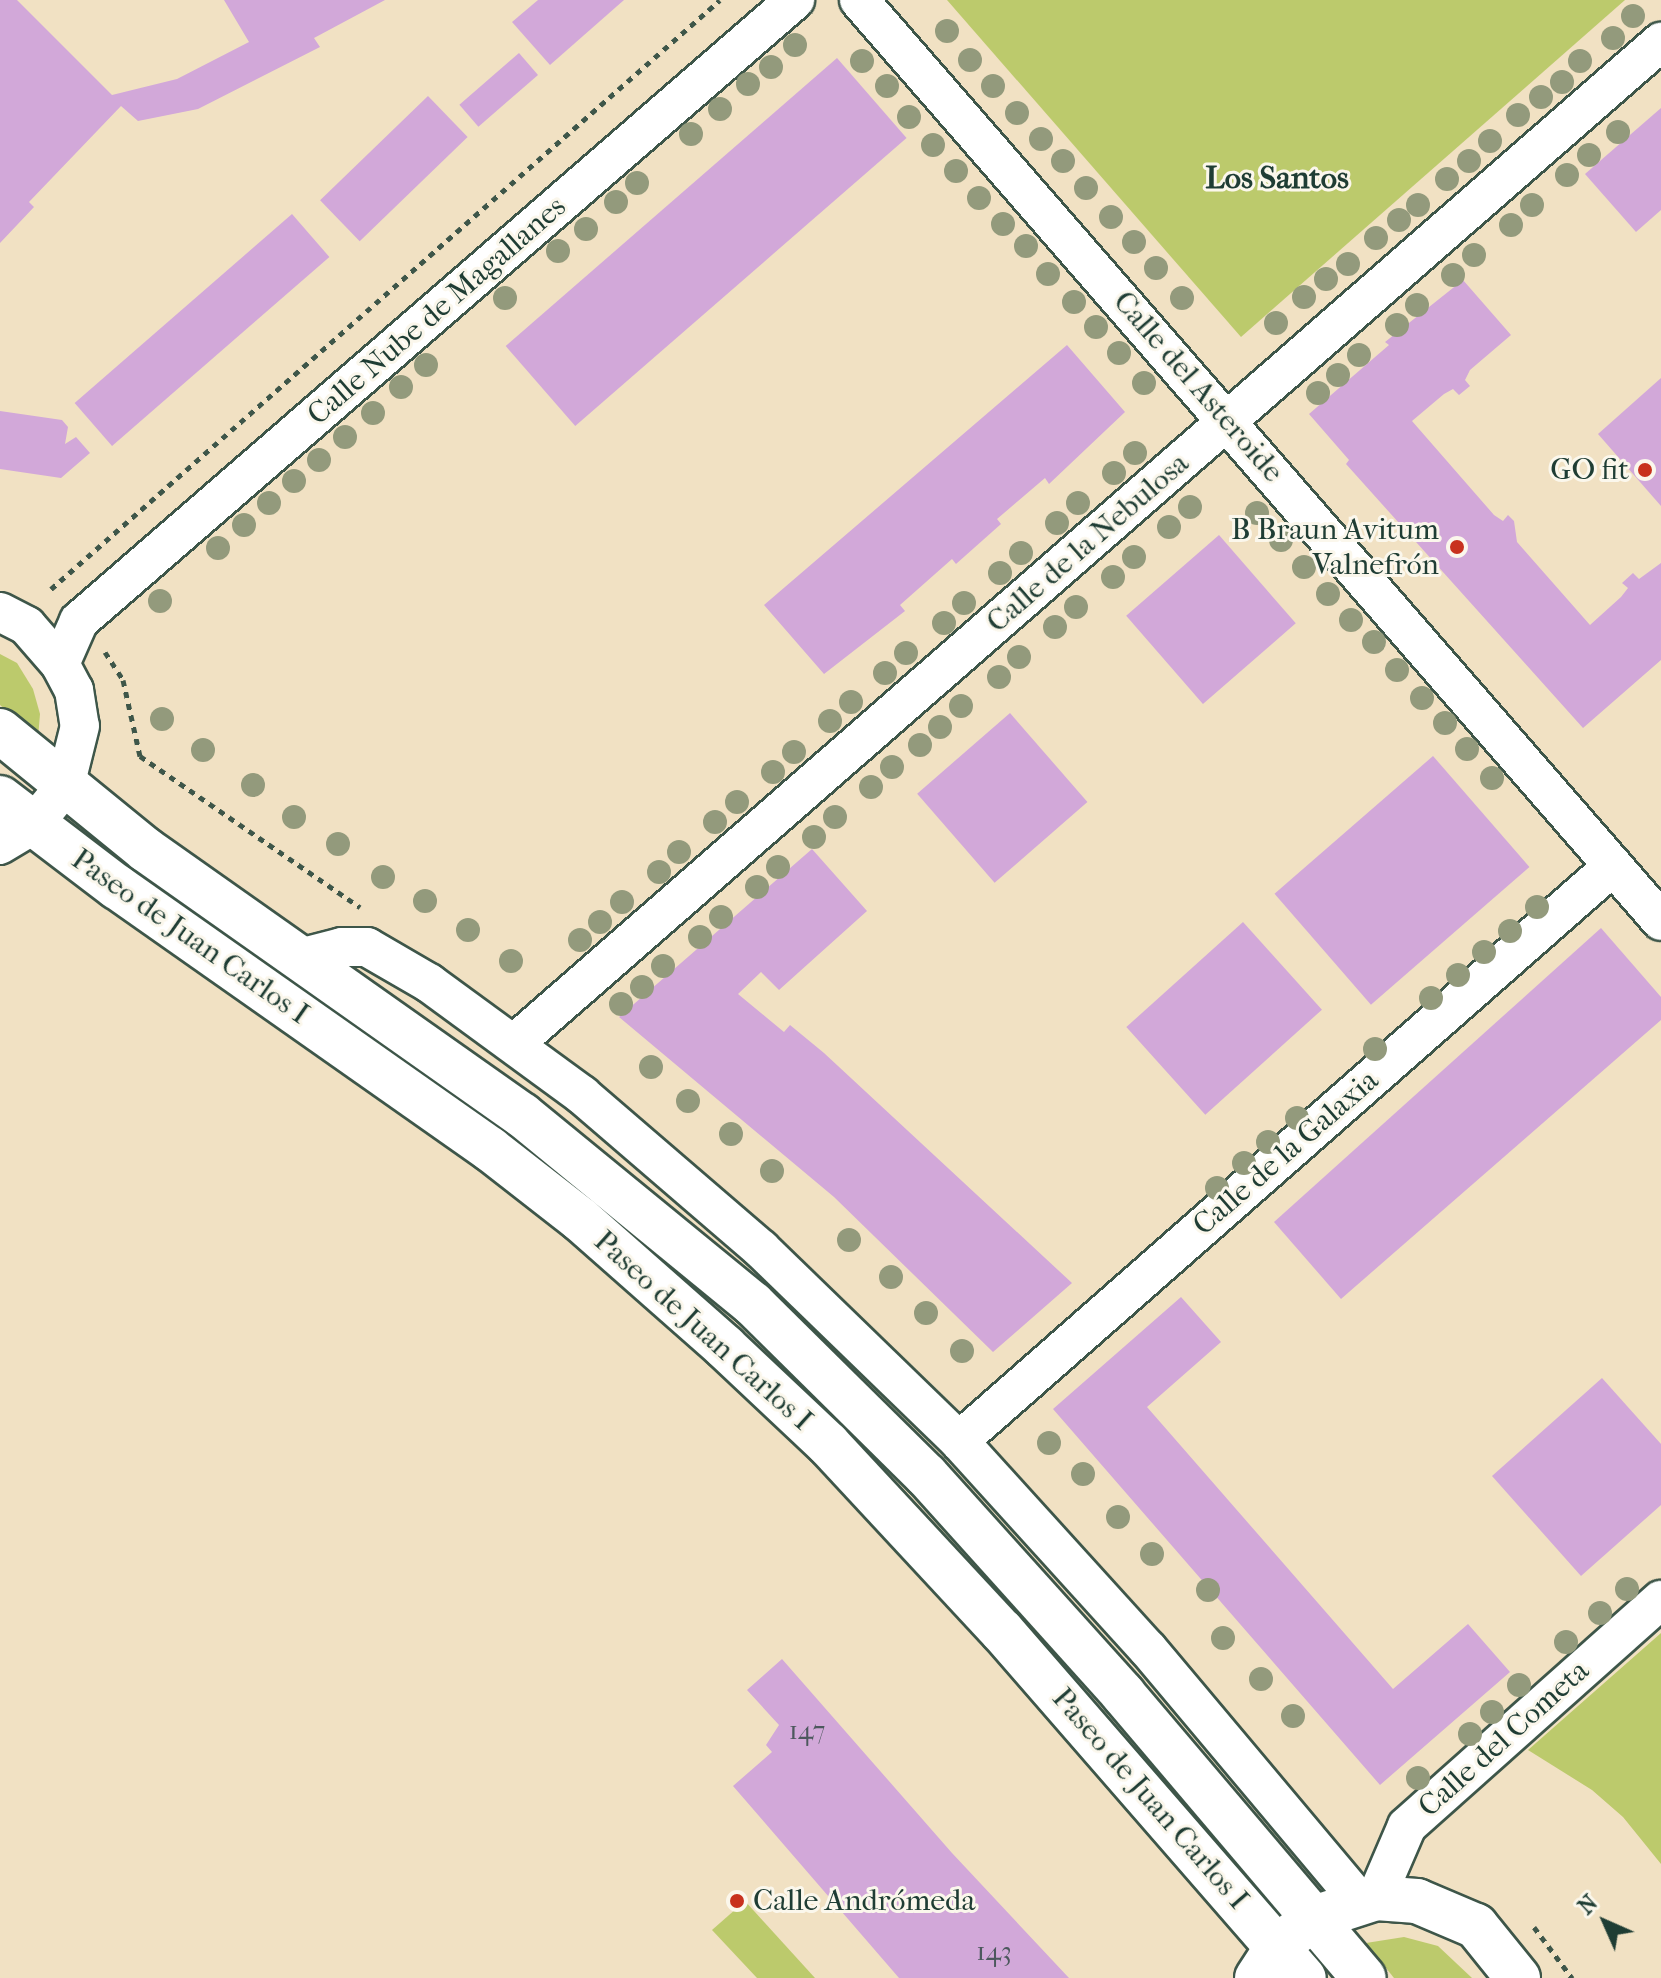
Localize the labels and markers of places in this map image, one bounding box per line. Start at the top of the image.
place label: GO fit [1550,452,1629,488]
marker: GO fit [1636,461,1654,479]
place label: B Braun Avitum Valnefrón [1231,512,1439,582]
marker: B Braun Avitum Valnefrón [1446,536,1468,558]
place label: Calle Andrómeda [753,1883,975,1919]
marker: Calle Andrómeda [728,1892,746,1910]

